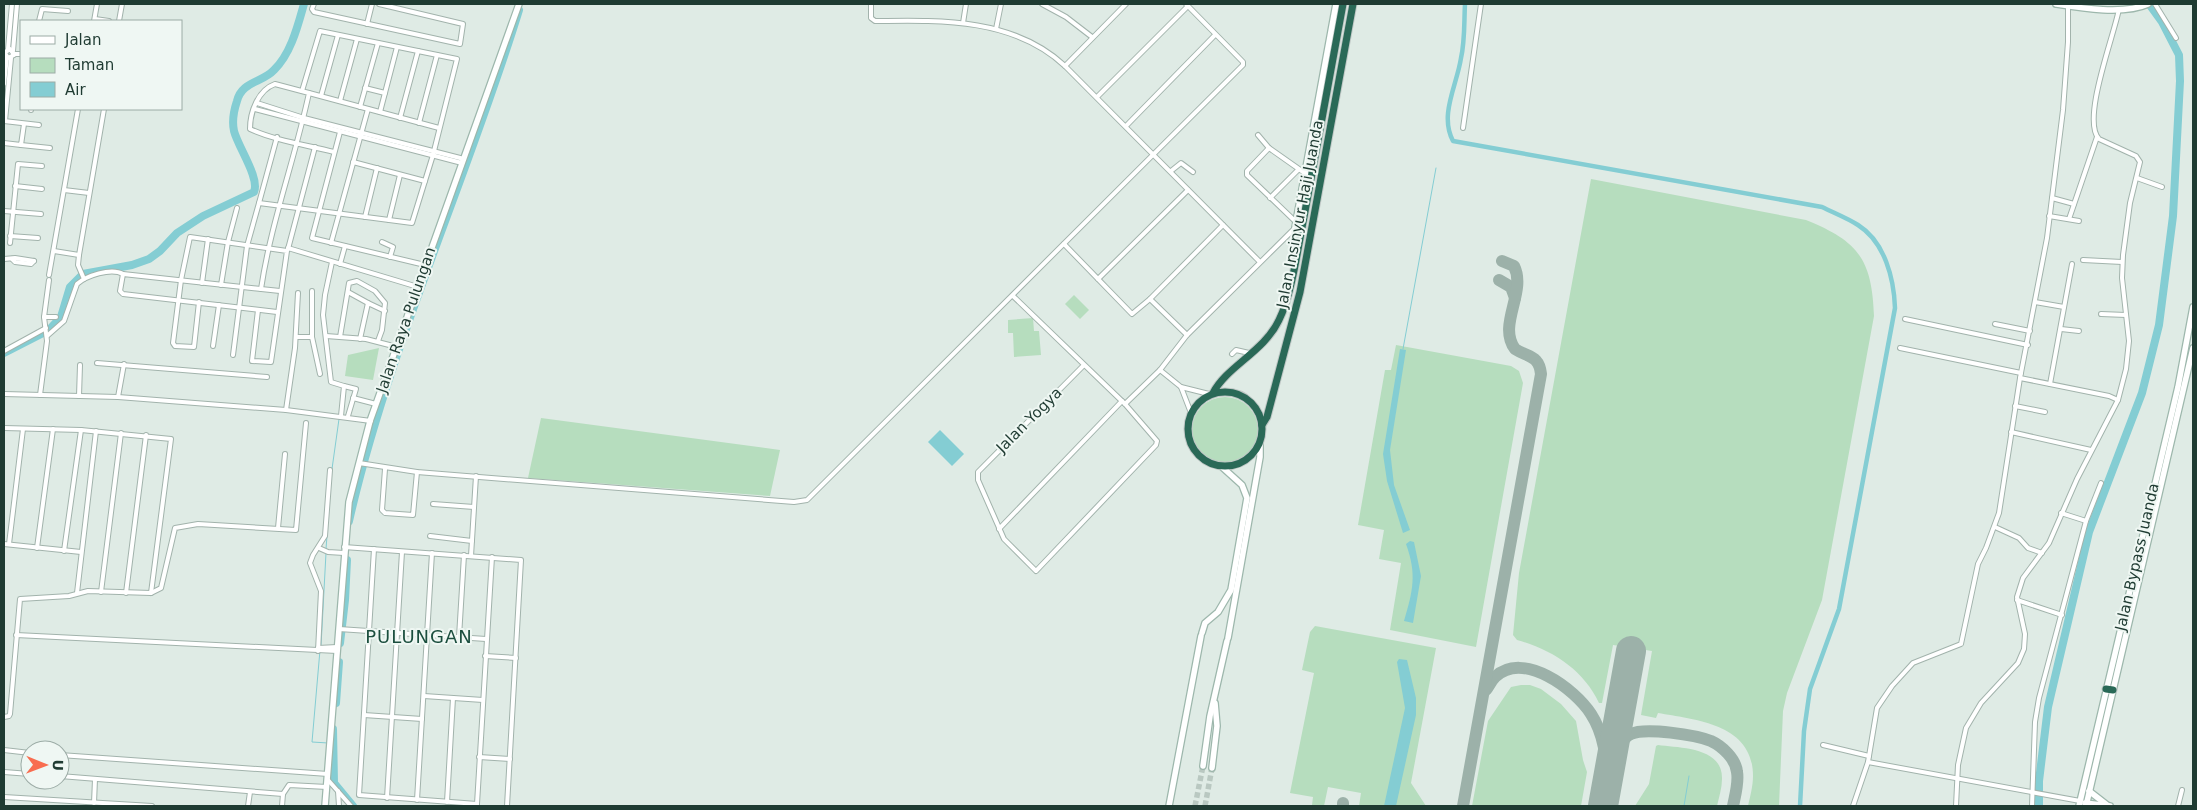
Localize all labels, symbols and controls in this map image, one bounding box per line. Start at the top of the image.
legend [20,20,182,110]
text: Jalan [64,31,101,49]
text: Taman [64,56,114,74]
text: Air [65,81,86,99]
street label: Jalan Insinyur Haji Juanda [1273,119,1327,310]
street label: Jalan Raya Pulungan [372,245,439,396]
street label: Jalan Yogya [992,384,1065,457]
street label: Jalan Bypass Juanda [2111,481,2163,634]
district label: PULUNGAN [365,626,473,647]
north arrow [20,740,70,790]
text: U [50,759,66,771]

